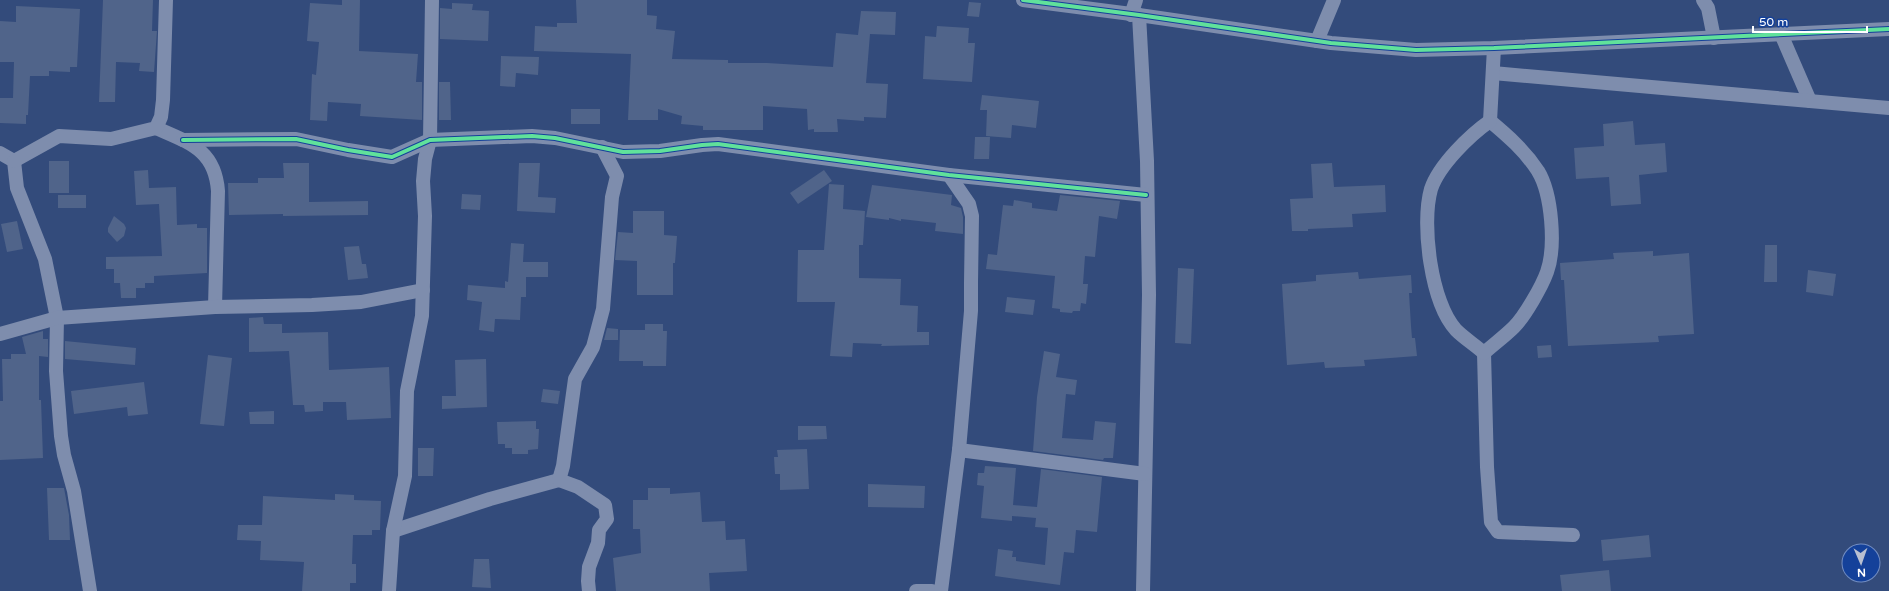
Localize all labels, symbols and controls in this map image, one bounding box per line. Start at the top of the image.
scale bar [1753,8,1867,34]
text: 50 m [1759,15,1788,29]
north arrow [1841,543,1881,583]
text: N [1857,566,1866,579]

